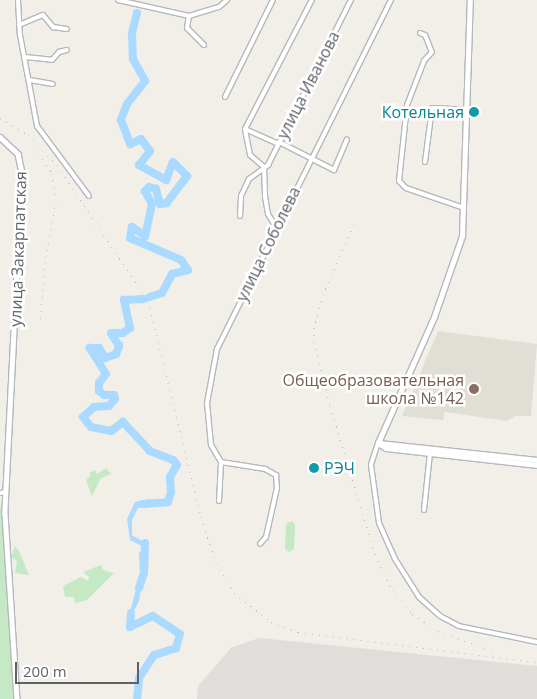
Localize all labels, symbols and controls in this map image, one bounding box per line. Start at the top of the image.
street label: улица Иванова [273,28,343,142]
place label: Котельная [382,102,464,122]
marker: Котельная [468,106,480,118]
street label: улица Закарпатская [6,171,30,327]
street label: улица Соболева [232,183,304,305]
place label: Общеобразовательная школа №142 [282,370,464,408]
marker: Общеобразовательная школа №142 [468,383,480,395]
place label: РЭЧ [324,458,355,478]
marker: РЭЧ [308,462,320,474]
scale bar [18,652,141,684]
text: 200 m [23,661,67,681]

